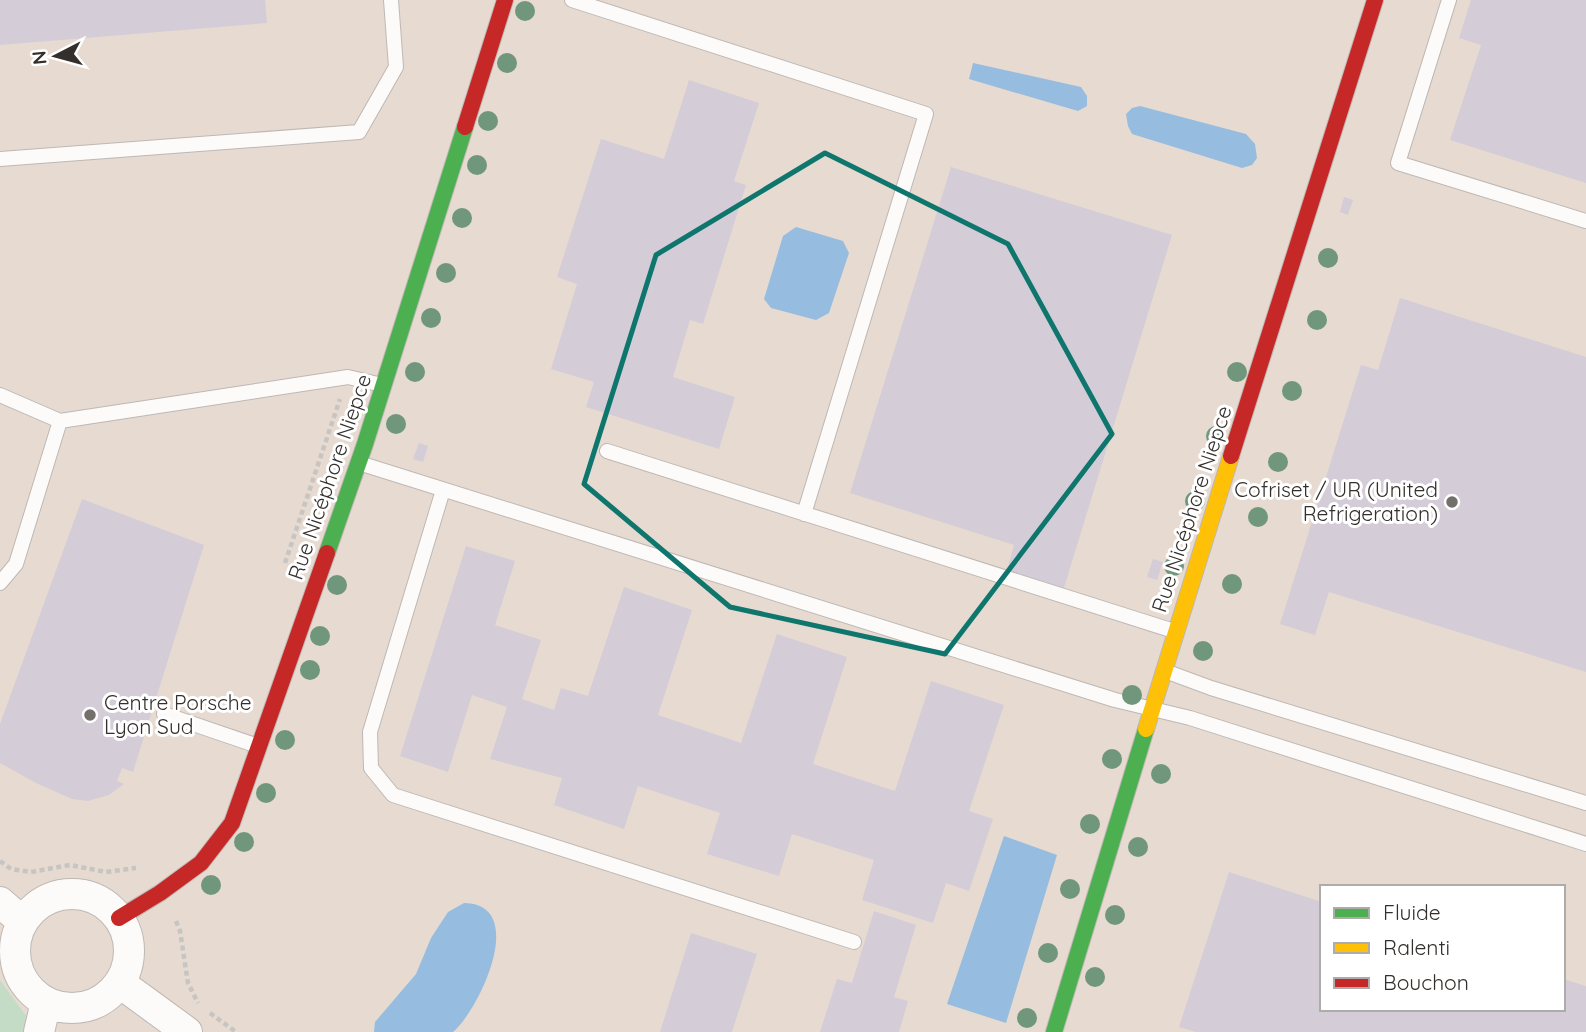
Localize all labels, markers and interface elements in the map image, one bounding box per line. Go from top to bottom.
north arrow [21,21,91,91]
text: N [26,50,52,66]
street label: Rue Nicéphore Niepce [282,371,376,583]
street label: Rue Nicéphore Niepce [1145,402,1237,615]
place label: Cofriset / UR (United Refrigeration) [1234,476,1438,526]
marker: Cofriset / UR (United Refrigeration) [1444,494,1460,510]
place label: Centre Porsche Lyon Sud [104,689,252,739]
marker: Centre Porsche Lyon Sud [82,707,98,723]
legend [1320,885,1565,1011]
text: Fluide [1383,899,1441,925]
text: Ralenti [1383,934,1450,960]
text: Bouchon [1383,969,1469,995]

